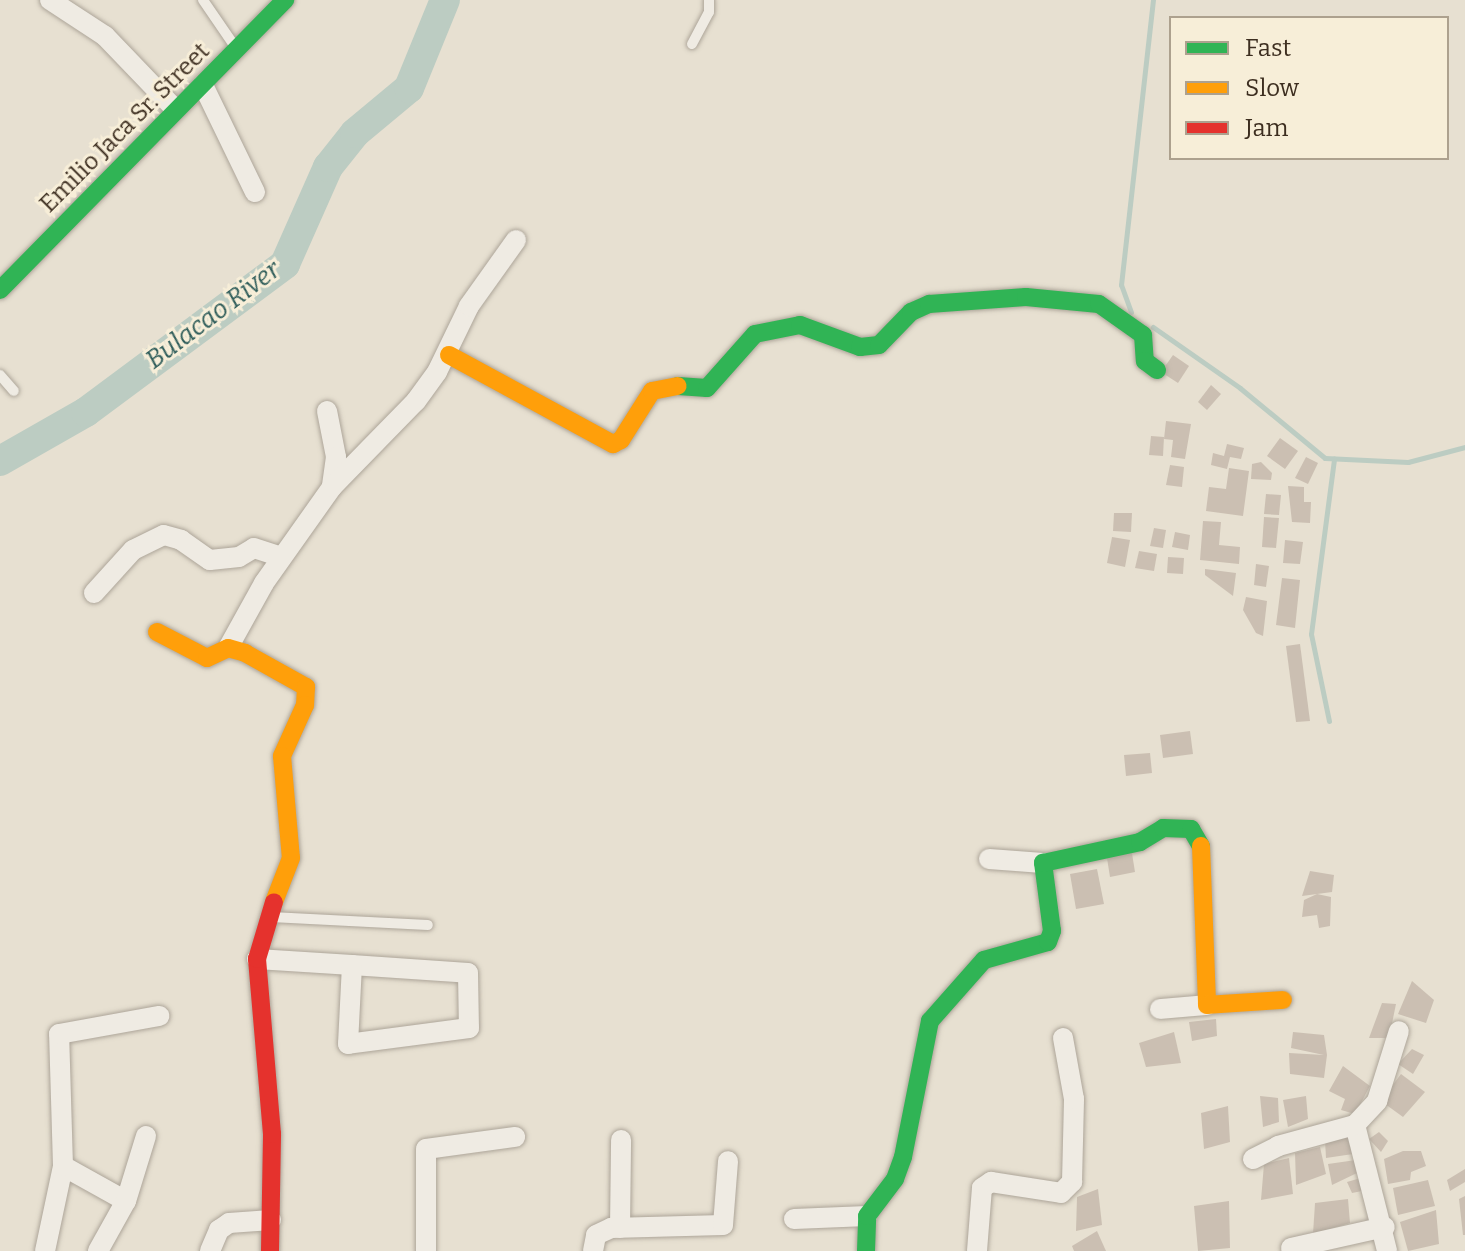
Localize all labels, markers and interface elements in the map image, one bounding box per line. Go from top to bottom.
legend [1169,16,1449,160]
text: Fast [1245,34,1291,62]
street label: Emilio Jaca Sr. Street [34,37,216,219]
text: Slow [1245,74,1299,102]
text: Jam [1245,114,1288,142]
water label: Bulacao River [140,254,286,376]

